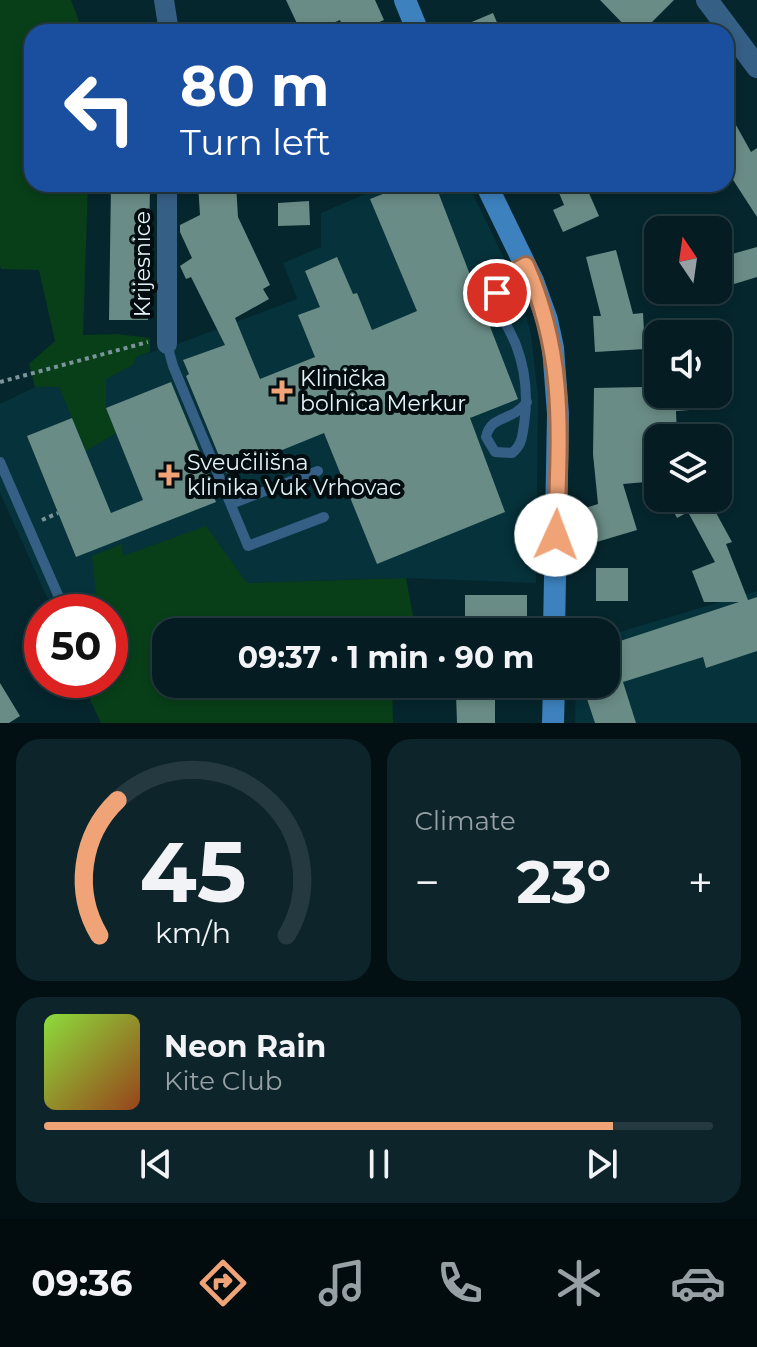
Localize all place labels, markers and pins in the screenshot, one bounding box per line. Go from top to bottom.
pin [463,259,531,327]
place label: Klinička bolnica Merkur [300,365,466,417]
marker: Klinička bolnica Merkur [271,380,293,402]
place label: Sveučilišna klinika Vuk Vrhovac [187,449,401,501]
marker: Sveučilišna klinika Vuk Vrhovac [158,464,180,486]

